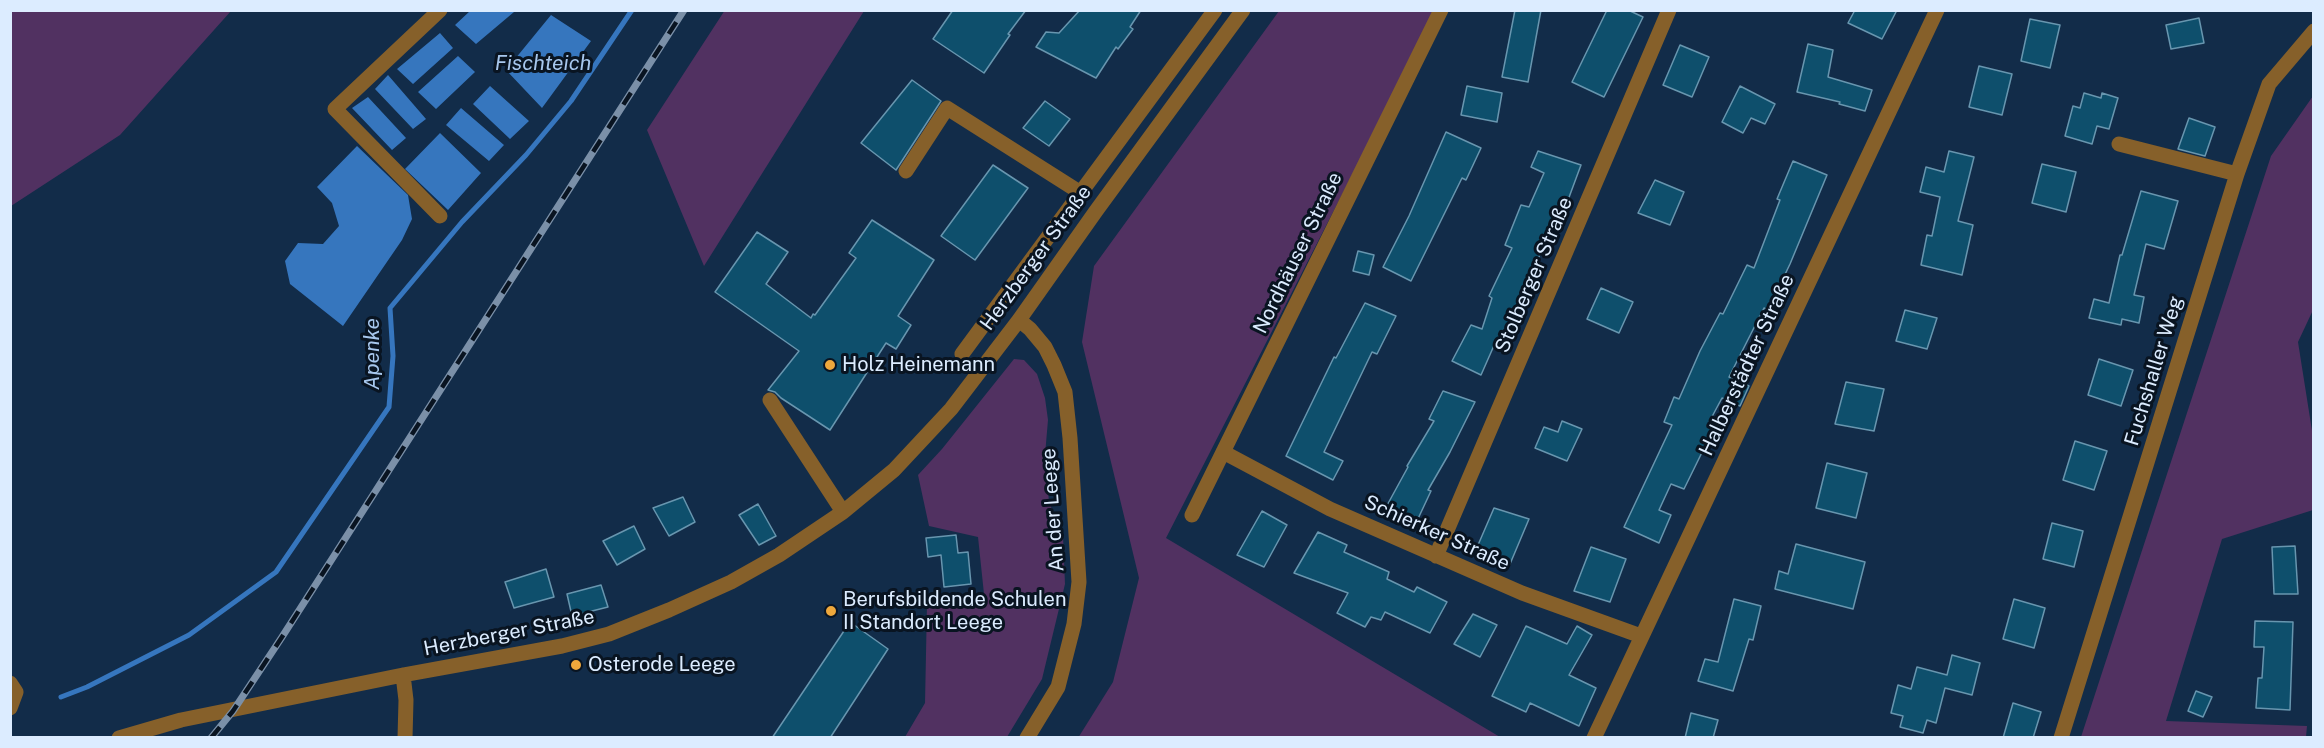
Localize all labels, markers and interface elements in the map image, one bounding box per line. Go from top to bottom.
water label: Fischteich [495,51,591,77]
street label: Nordhäuser Straße [1248,168,1348,338]
street label: Herzberger Straße [975,181,1097,335]
street label: Stolberger Straße [1490,193,1578,357]
street label: Halberstädter Straße [1694,270,1800,460]
street label: Fuchshaller Weg [2120,293,2188,449]
water label: Apenke [360,318,386,390]
place label: Holz Heinemann [842,353,995,377]
marker: Holz Heinemann [823,358,837,372]
street label: An der Leege [1037,447,1069,573]
street label: Schierker Straße [1360,490,1514,576]
place label: Berufsbildende Schulen II Standort Leege [843,588,1066,635]
marker: Berufsbildende Schulen II Standort Leege [824,604,838,618]
street label: Herzberger Straße [422,605,596,661]
place label: Osterode Leege [588,653,736,677]
marker: Osterode Leege [569,658,583,672]

